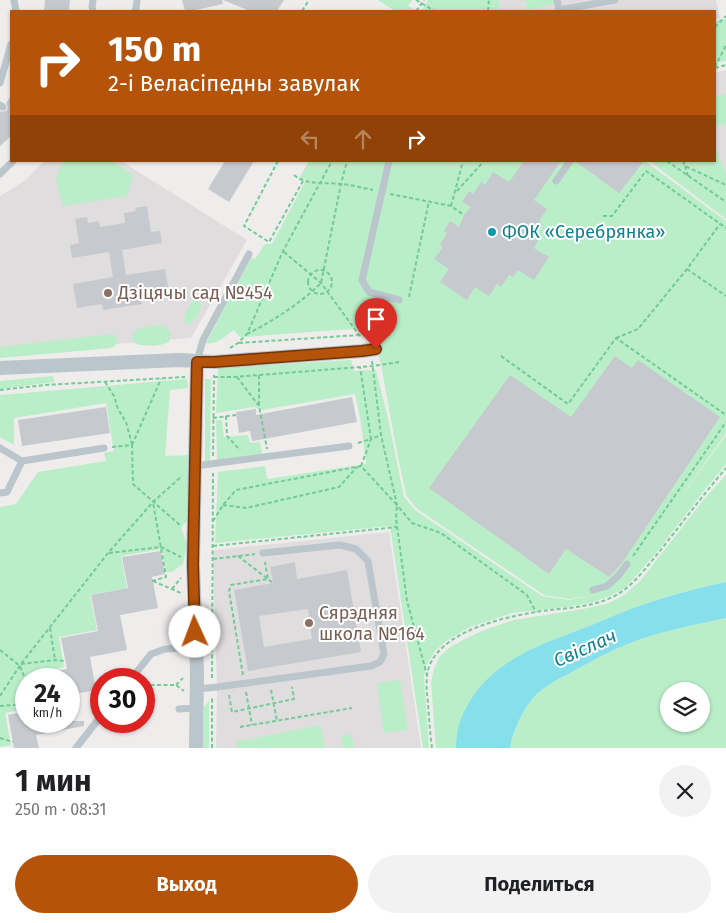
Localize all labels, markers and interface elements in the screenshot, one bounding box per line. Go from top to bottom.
text: 150 m [108,28,201,70]
icon: right [25,30,90,95]
text: 2-і Веласіпедны завулак [108,70,360,97]
icon: left [296,125,324,153]
icon: ahead [349,125,377,153]
icon: right [402,125,430,153]
place label: ФОК «Серебрянка» [502,221,666,243]
marker: ФОК «Серебрянка» [486,226,498,238]
place label: Дзіцячы сад №454 [117,282,273,304]
marker: Дзіцячы сад №454 [102,287,114,299]
pin [355,298,397,349]
icon: arrive [362,305,390,333]
place label: Сярэдняя школа №164 [319,602,425,645]
position arrow [168,605,220,657]
marker: Сярэдняя школа №164 [303,617,315,629]
water label: Свіслач [550,624,620,672]
speed limit sign: 30 [90,668,155,733]
text: 24 [34,679,61,709]
map controls [660,682,710,732]
button: layers [660,682,710,732]
text: km/h [33,706,62,720]
text: 1 мин [15,763,92,799]
button: close [659,765,711,817]
text: 250 m · 08:31 [15,800,106,819]
button: Выход [15,855,358,913]
button: Поделиться [368,855,711,913]

